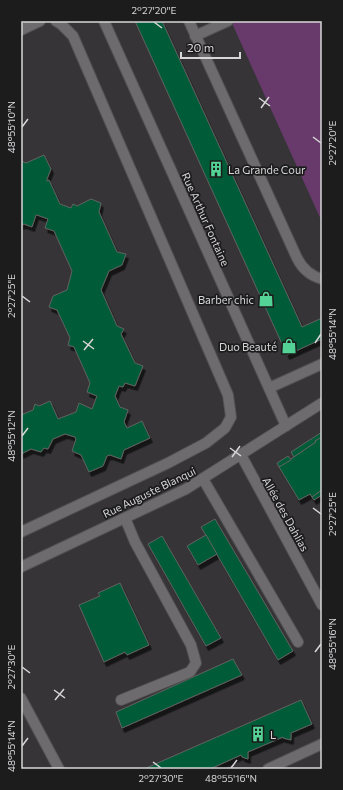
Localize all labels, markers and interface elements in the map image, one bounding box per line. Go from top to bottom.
text: 2°27'20"E [132,4,176,16]
scale bar [181,34,240,60]
text: 20 m [187,40,214,54]
text: 48°55'10"N [5,101,17,153]
text: 2°27'20"E [326,121,338,165]
building icon: La Grande Cour [207,160,225,178]
place label: La Grande Cour [228,163,306,176]
street label: Rue Arthur Fontaine [180,170,233,268]
text: 2°27'25"E [5,274,17,318]
shop icon: Barber chic [257,290,275,308]
place label: Barber chic [198,293,254,306]
text: 48°55'14"N [326,308,338,360]
shop icon: Duo Beauté [280,337,298,355]
place label: Duo Beauté [219,340,277,353]
text: 48°55'12"N [5,410,17,462]
street label: Rue Auguste Blanqui [100,464,198,520]
street label: Allée des Dahlias [260,475,312,553]
text: 2°27'25"E [326,492,338,536]
text: 48°55'16"N [326,618,338,670]
text: 2°27'30"E [5,644,17,690]
text: 48°55'14"N [5,720,17,772]
building icon: L [249,725,267,743]
place label: L [270,728,276,741]
text: 2°27'30"E [138,772,184,784]
text: 48°55'16"N [205,772,257,784]

